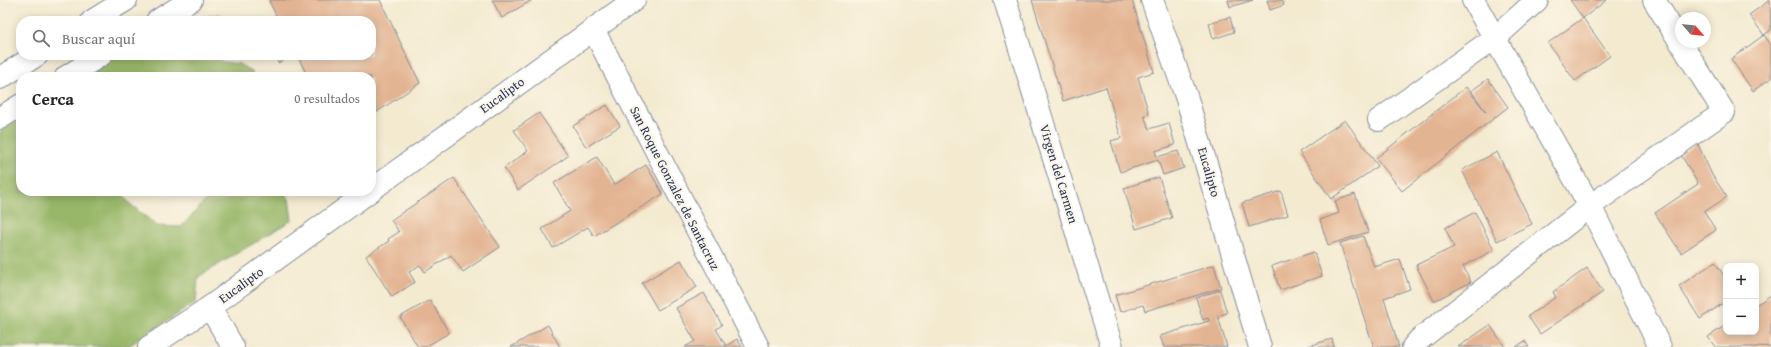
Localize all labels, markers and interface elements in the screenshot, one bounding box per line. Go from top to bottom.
north arrow [1675,12,1711,48]
search box [16,16,376,60]
icon: search [30,27,52,49]
text: Buscar aquí [62,28,135,49]
street label: Eucalipto [476,72,529,118]
text: Cerca [32,86,74,111]
text: 0 resultados [294,89,360,108]
street label: San Roque Gonzalez de Santacruz [625,103,725,273]
street label: Virgen del Carmen [1035,122,1083,226]
street label: Eucalipto [1193,145,1225,200]
street label: Eucalipto [215,262,268,308]
map controls [1723,263,1759,335]
button: + [1723,263,1759,299]
button: − [1723,299,1759,335]

